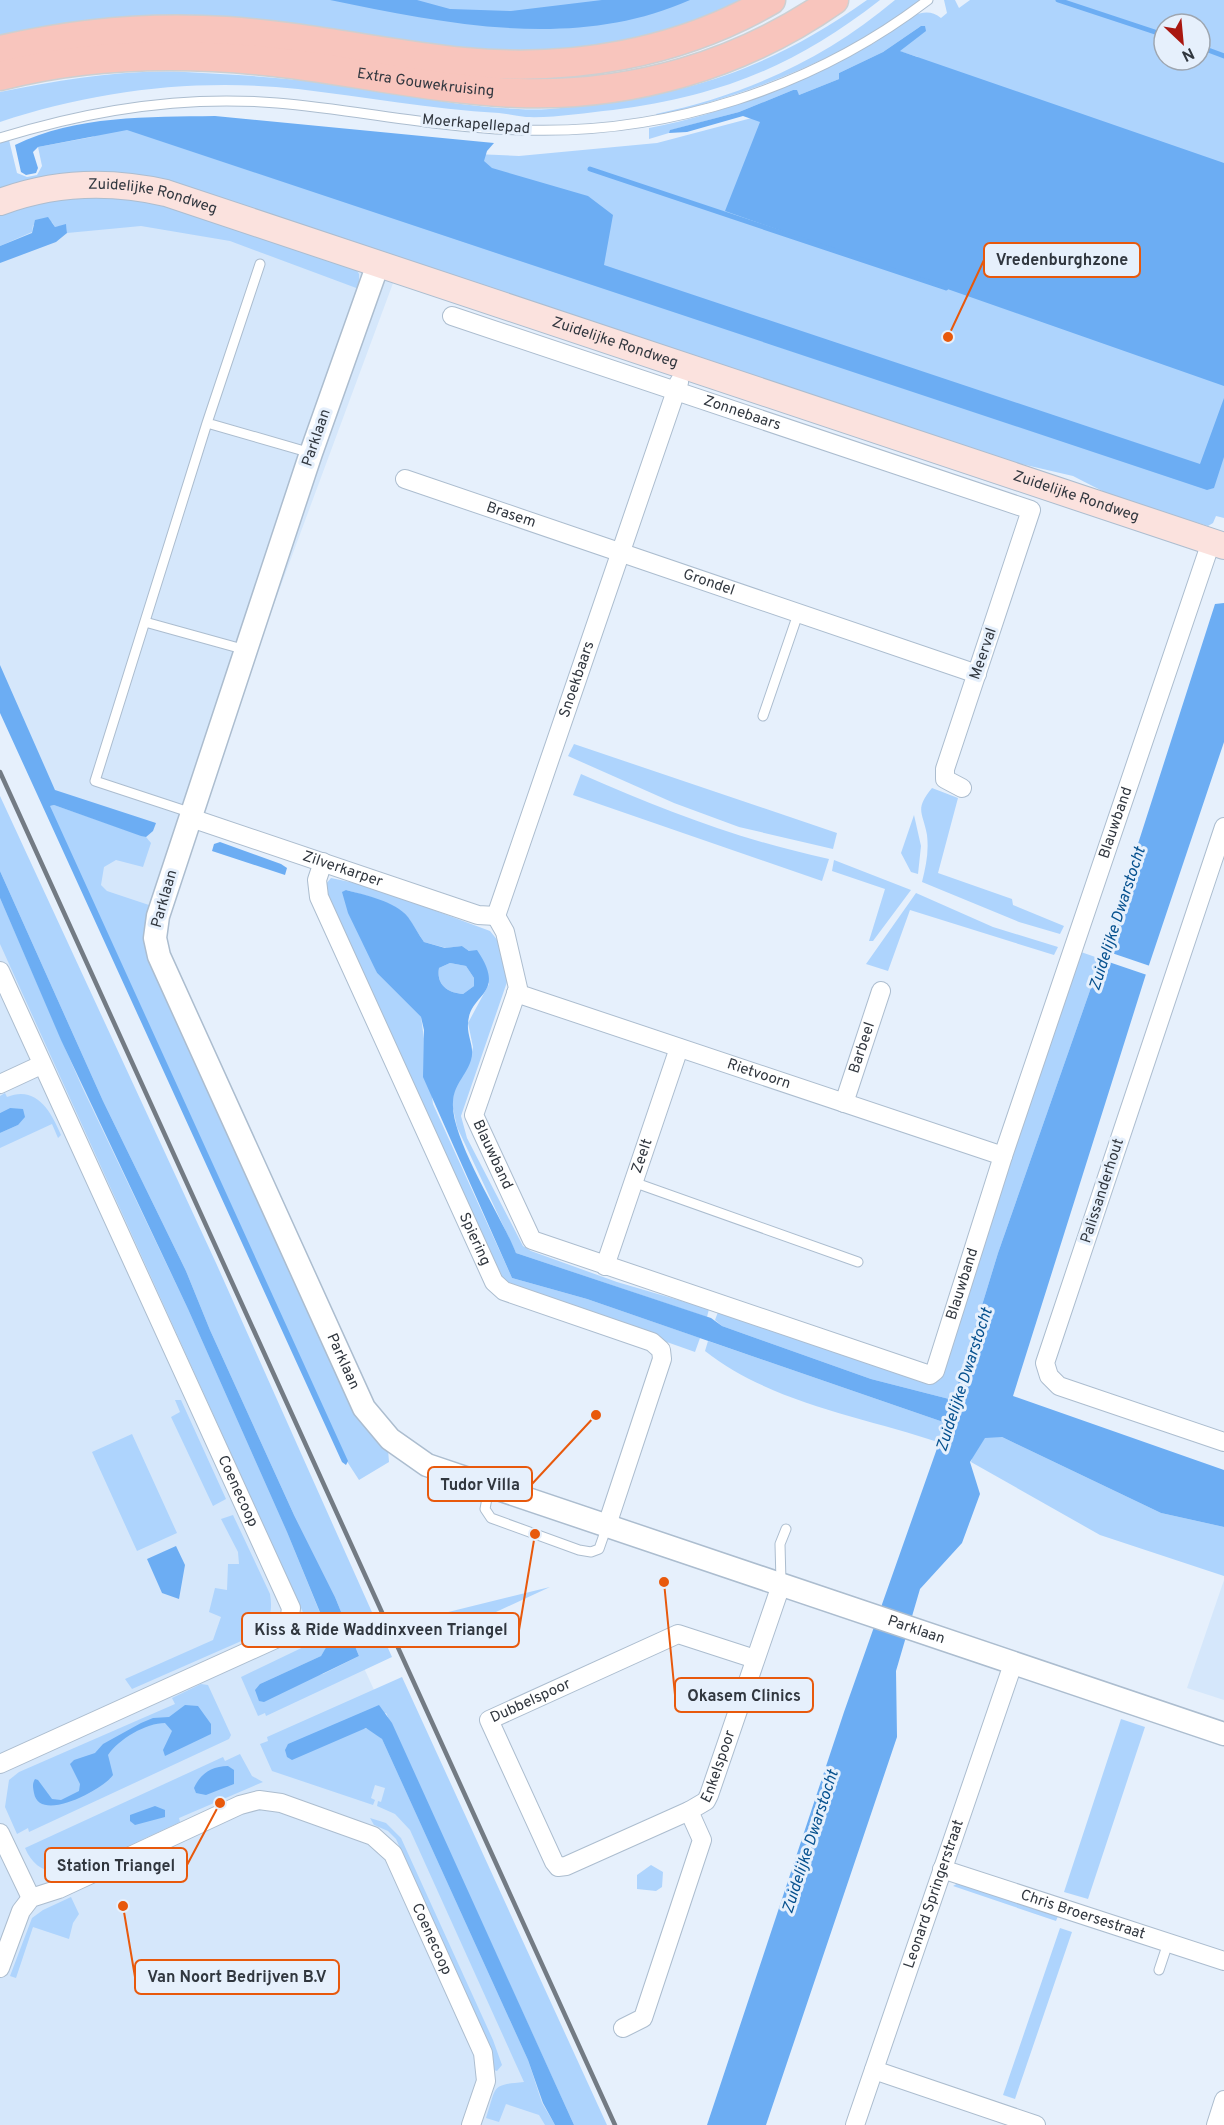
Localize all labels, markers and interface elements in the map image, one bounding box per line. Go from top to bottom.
north arrow [1152,12,1212,72]
text: N [1178,42,1197,65]
street label: Extra Gouwekruising [356,64,495,101]
street label: Moerkapellepad [421,111,531,139]
street label: Zuidelijke Rondweg [88,175,220,219]
callout: Vredenburghzone [984,243,1140,277]
text: Vredenburghzone [996,251,1128,271]
street label: Zuidelijke Rondweg [549,313,681,373]
street label: Zonnebaars [701,391,783,435]
street label: Parklaan [298,407,336,469]
street label: Zuidelijke Rondweg [1010,467,1142,527]
street label: Brasem [484,498,538,532]
street label: Grondel [681,565,737,600]
street label: Meerval [966,625,1002,683]
street label: Snoekbaars [555,639,599,720]
street label: Blauwband [1095,784,1137,861]
water label: Zuidelijke Dwarstocht [1085,843,1151,993]
street label: Zilverkarper [300,847,385,892]
street label: Parklaan [148,868,182,930]
street label: Barbeel [845,1020,880,1076]
street label: Rietvoorn [725,1055,793,1094]
street label: Blauwband [468,1117,517,1193]
street label: Zeelt [628,1136,657,1176]
street label: Palissanderhout [1077,1136,1129,1246]
street label: Spiering [454,1210,495,1269]
street label: Blauwband [942,1246,983,1322]
water label: Zuidelijke Dwarstocht [932,1304,998,1454]
street label: Parklaan [322,1330,364,1392]
street label: Coenecoop [213,1452,262,1530]
callout: Tudor Villa [428,1467,532,1501]
text: Tudor Villa [440,1476,520,1496]
street label: Parklaan [885,1612,947,1649]
callout: Kiss & Ride Waddinxveen Triangel [242,1613,519,1647]
text: Kiss & Ride Waddinxveen Triangel [254,1621,508,1641]
street label: Dubbelspoor [487,1675,574,1728]
callout: Okasem Clinics [675,1678,813,1712]
text: Okasem Clinics [687,1687,801,1707]
street label: Enkelspoor [697,1728,740,1806]
water label: Zuidelijke Dwarstocht [778,1766,844,1916]
street label: Leonard Springerstraat [900,1817,968,1971]
callout: Station Triangel [45,1848,187,1882]
text: Station Triangel [57,1857,175,1877]
street label: Chris Broersestraat [1018,1886,1147,1944]
street label: Coenecoop [407,1900,456,1978]
callout: Van Noort Bedrijven B.V [135,1960,339,1994]
text: Van Noort Bedrijven B.V [147,1968,327,1988]

